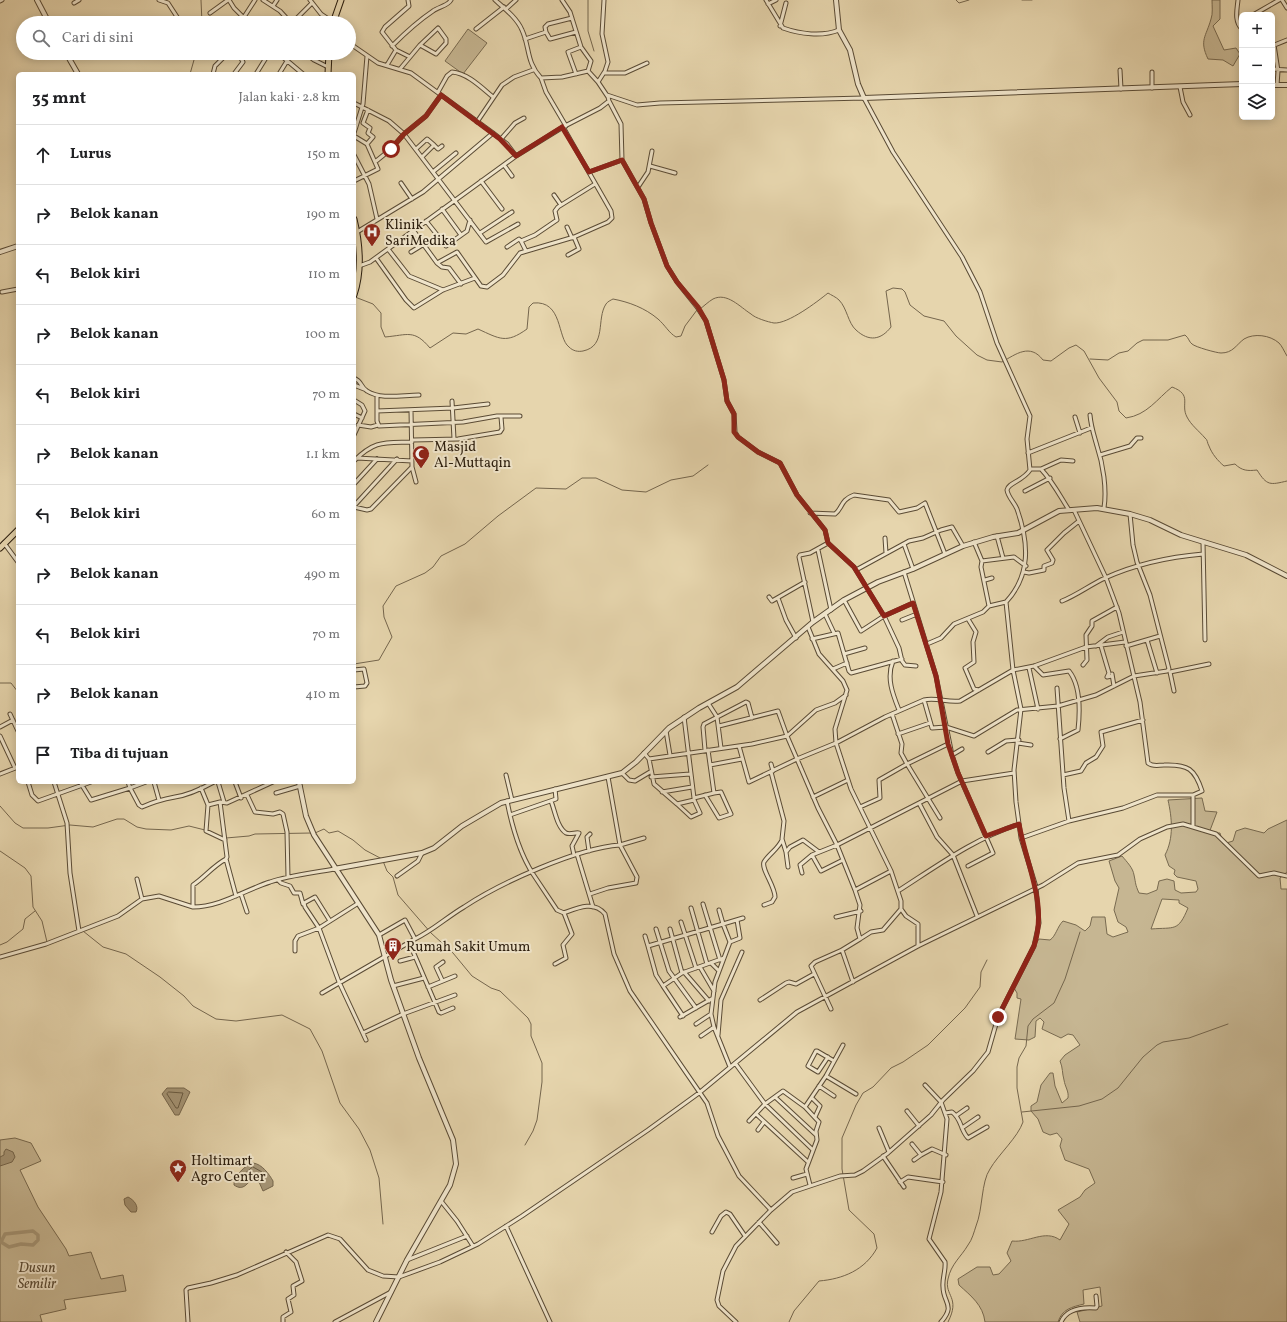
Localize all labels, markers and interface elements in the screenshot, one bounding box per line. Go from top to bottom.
map controls [1239,12,1275,120]
button: + [1239,12,1275,48]
search box [16,16,356,60]
icon: search [30,27,52,49]
text: Cari di sini [62,28,133,49]
button: − [1239,48,1275,84]
button: layers [1239,84,1275,120]
text: 35 mnt [32,87,86,110]
text: Jalan kaki · 2.8 km [238,89,340,107]
route start [382,140,400,158]
icon: ahead [32,144,54,166]
text: Lurus [70,144,111,165]
text: 150 m [307,146,340,164]
icon: right [32,204,54,226]
text: Belok kanan [70,204,159,225]
text: 190 m [306,206,340,224]
place label: Klinik SariMedika [385,216,456,251]
hospital icon: Klinik SariMedika [362,222,382,247]
icon: left [32,264,54,286]
text: Belok kiri [70,264,140,285]
text: 110 m [308,266,340,284]
icon: right [32,324,54,346]
text: Belok kanan [70,324,159,345]
text: 100 m [305,326,340,344]
icon: left [32,384,54,406]
text: Belok kiri [70,384,140,405]
text: 70 m [312,386,340,404]
place label: Masjid Al-Muttaqin [434,438,511,473]
icon: right [32,444,54,466]
text: Belok kanan [70,444,159,465]
mosque icon: Masjid Al-Muttaqin [411,444,431,469]
text: 1.1 km [306,446,340,464]
icon: left [32,504,54,526]
text: Belok kiri [70,504,140,525]
text: 60 m [312,506,340,524]
icon: right [32,564,54,586]
text: Belok kanan [70,564,159,585]
text: 490 m [304,566,340,584]
icon: left [32,624,54,646]
text: Belok kiri [70,624,140,645]
text: 70 m [312,626,340,644]
icon: right [32,684,54,706]
text: Belok kanan [70,684,159,705]
text: 410 m [305,686,340,704]
icon: arrive [32,744,54,766]
text: Tiba di tujuan [70,744,169,765]
building icon: Rumah Sakit Umum [383,936,403,961]
place label: Rumah Sakit Umum [406,938,530,957]
route end [989,1008,1007,1026]
place label: Holtimart Agro Center [191,1152,266,1187]
place icon: Holtimart Agro Center [168,1158,188,1183]
park label: Dusun Semilir [18,1259,57,1294]

